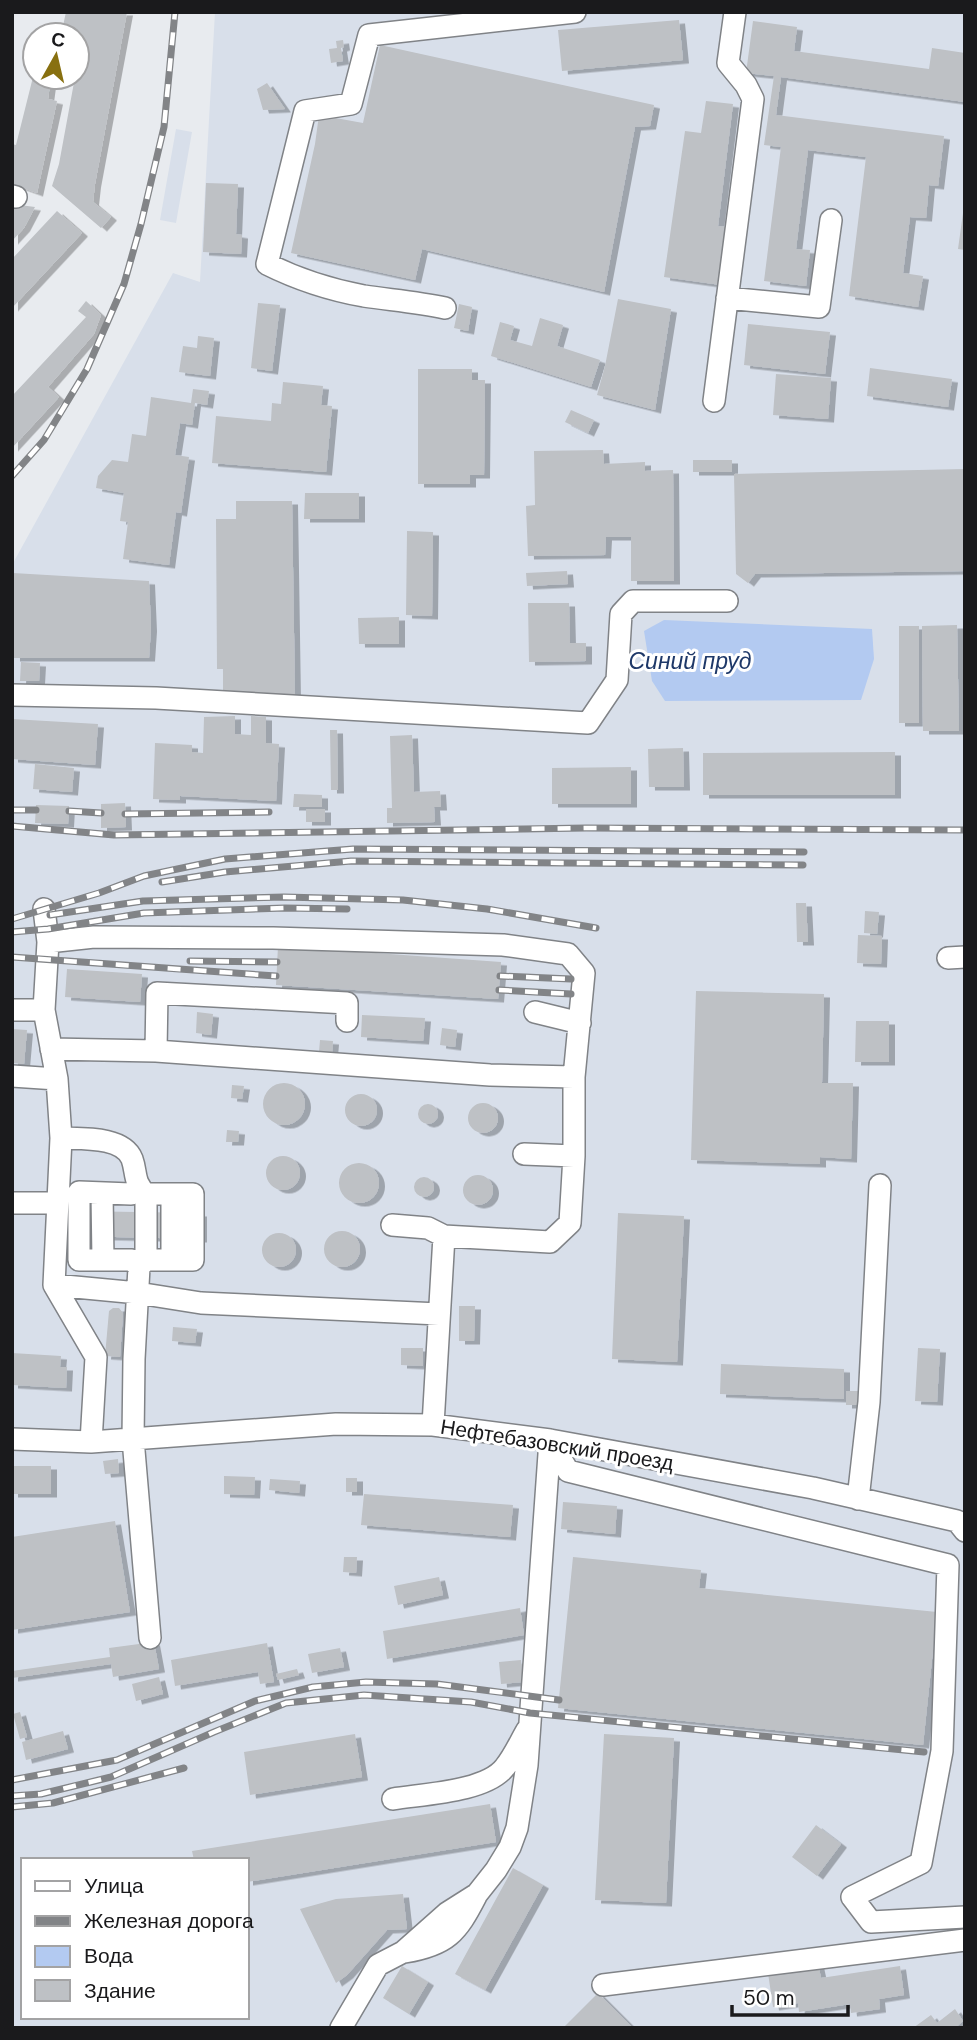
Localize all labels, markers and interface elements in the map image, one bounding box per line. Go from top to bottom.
north arrow [21,21,91,91]
text: С [50,26,67,53]
water label: Синий пруд [628,646,752,676]
street label: Нефтебазовский проезд [438,1413,676,1477]
legend [21,1858,248,2019]
text: Улица [84,1872,144,1900]
text: Железная дорога [84,1907,254,1935]
text: Вода [84,1942,133,1970]
scale bar [732,1974,848,2018]
text: Здание [84,1977,156,2005]
text: 50 m [743,1984,794,2012]

